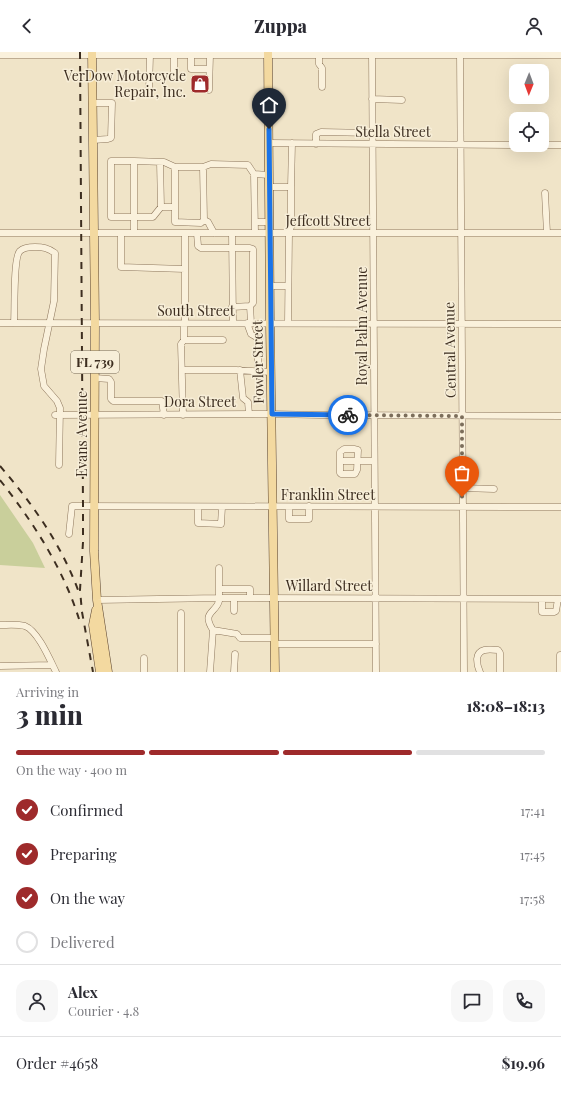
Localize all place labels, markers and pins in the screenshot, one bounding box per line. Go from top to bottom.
place label: VerDow Motorcycle Repair, Inc. [63,66,186,101]
shop icon: VerDow Motorcycle Repair, Inc. [189,73,211,95]
pin [252,88,286,129]
pin [445,456,479,497]

